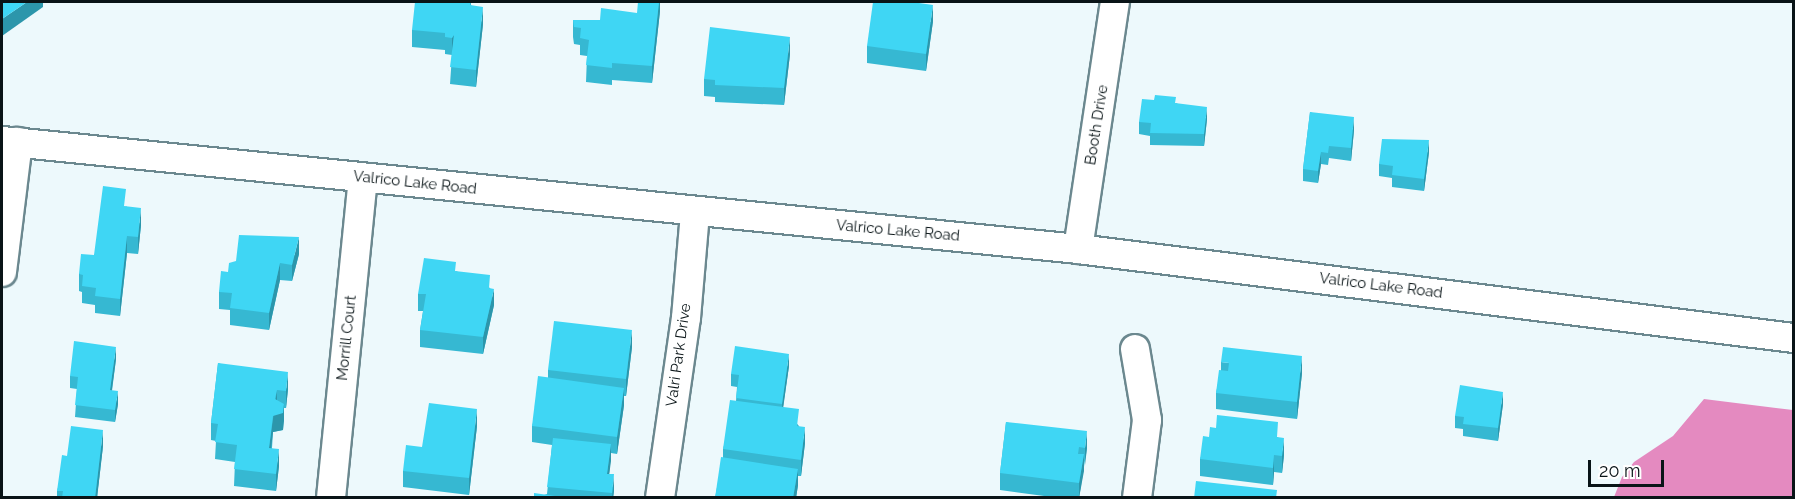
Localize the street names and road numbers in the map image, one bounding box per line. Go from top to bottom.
street label: Booth Drive [1082,84,1112,166]
street label: Valrico Lake Road [352,168,478,198]
street label: Valrico Lake Road [835,217,961,245]
street label: Valrico Lake Road [1318,270,1444,302]
street label: Morrill Court [334,294,360,382]
street label: Valri Park Drive [663,302,695,408]

